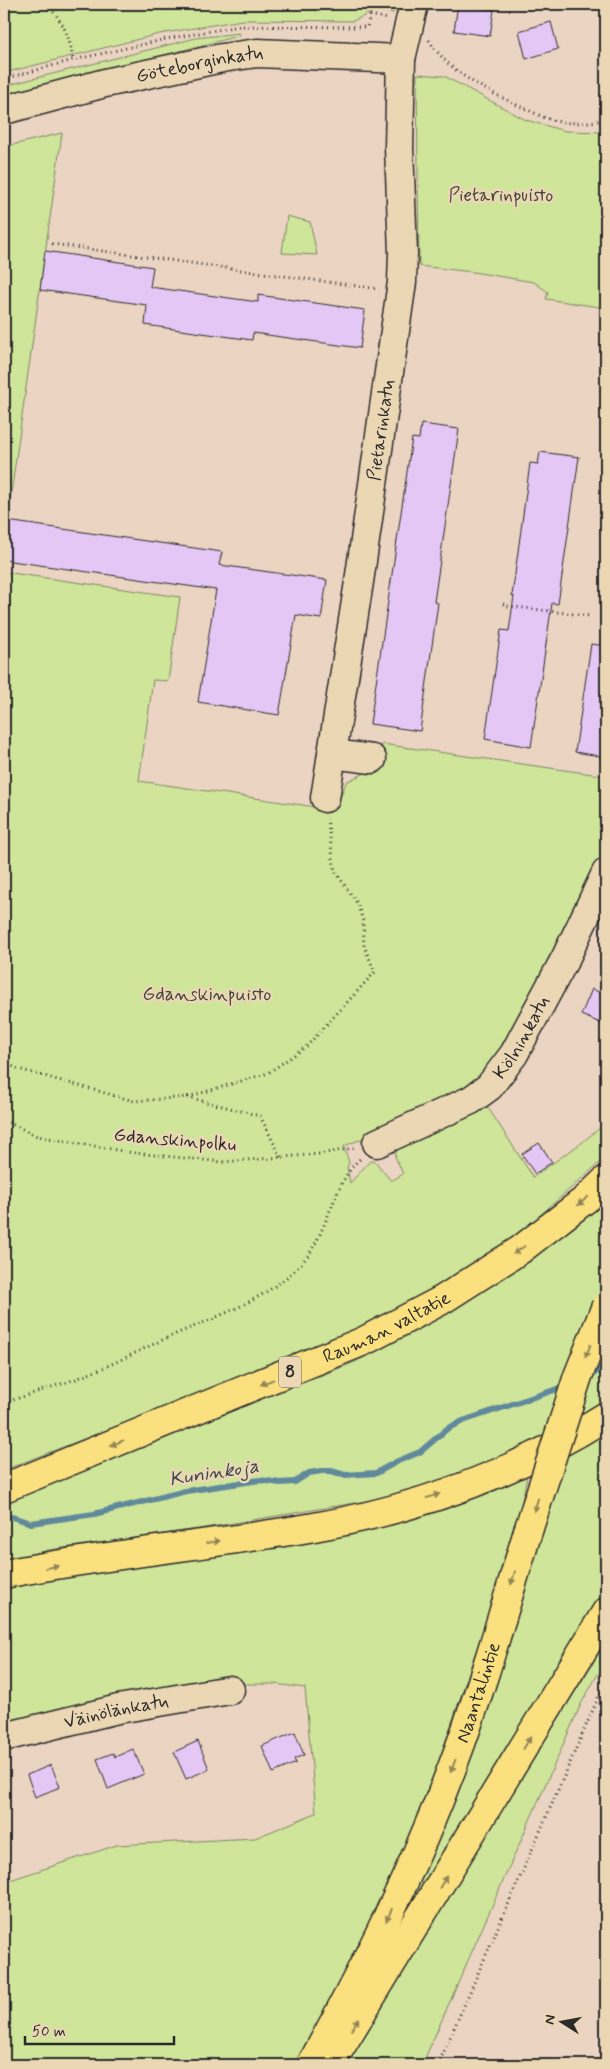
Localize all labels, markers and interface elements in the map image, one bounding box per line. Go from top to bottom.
street label: Göteborginkatu [134,40,265,89]
park label: Pietarinpuisto [449,183,553,208]
street label: Pietarinkatu [361,378,400,482]
park label: Gdanskinpuisto [143,982,271,1007]
street label: Kölninkatu [487,991,555,1084]
street label: Gdanskinpolku [113,1122,237,1158]
one-way arrow [577,1195,589,1206]
one-way arrow [512,1245,526,1255]
street label: Rauman valtatie [319,1285,455,1369]
one-way arrow [584,1344,592,1359]
road number: 8 [279,1356,301,1388]
one-way arrow [259,1378,274,1386]
one-way arrow [109,1439,124,1447]
water label: Kuninkoja [167,1453,261,1493]
one-way arrow [426,1491,441,1499]
one-way arrow [532,1497,539,1512]
one-way arrow [205,1538,221,1546]
one-way arrow [44,1562,60,1570]
one-way arrow [509,1571,517,1586]
street label: Naantalintie [450,1639,506,1746]
street label: Väinölänkatu [61,1688,170,1734]
one-way arrow [523,1737,532,1750]
one-way arrow [449,1759,457,1774]
one-way arrow [438,1875,447,1888]
one-way arrow [385,1908,393,1923]
north arrow [538,1996,588,2046]
text: N [540,2013,560,2026]
scale bar [25,2014,174,2046]
one-way arrow [350,2017,360,2031]
text: 50 m [32,2022,66,2042]

